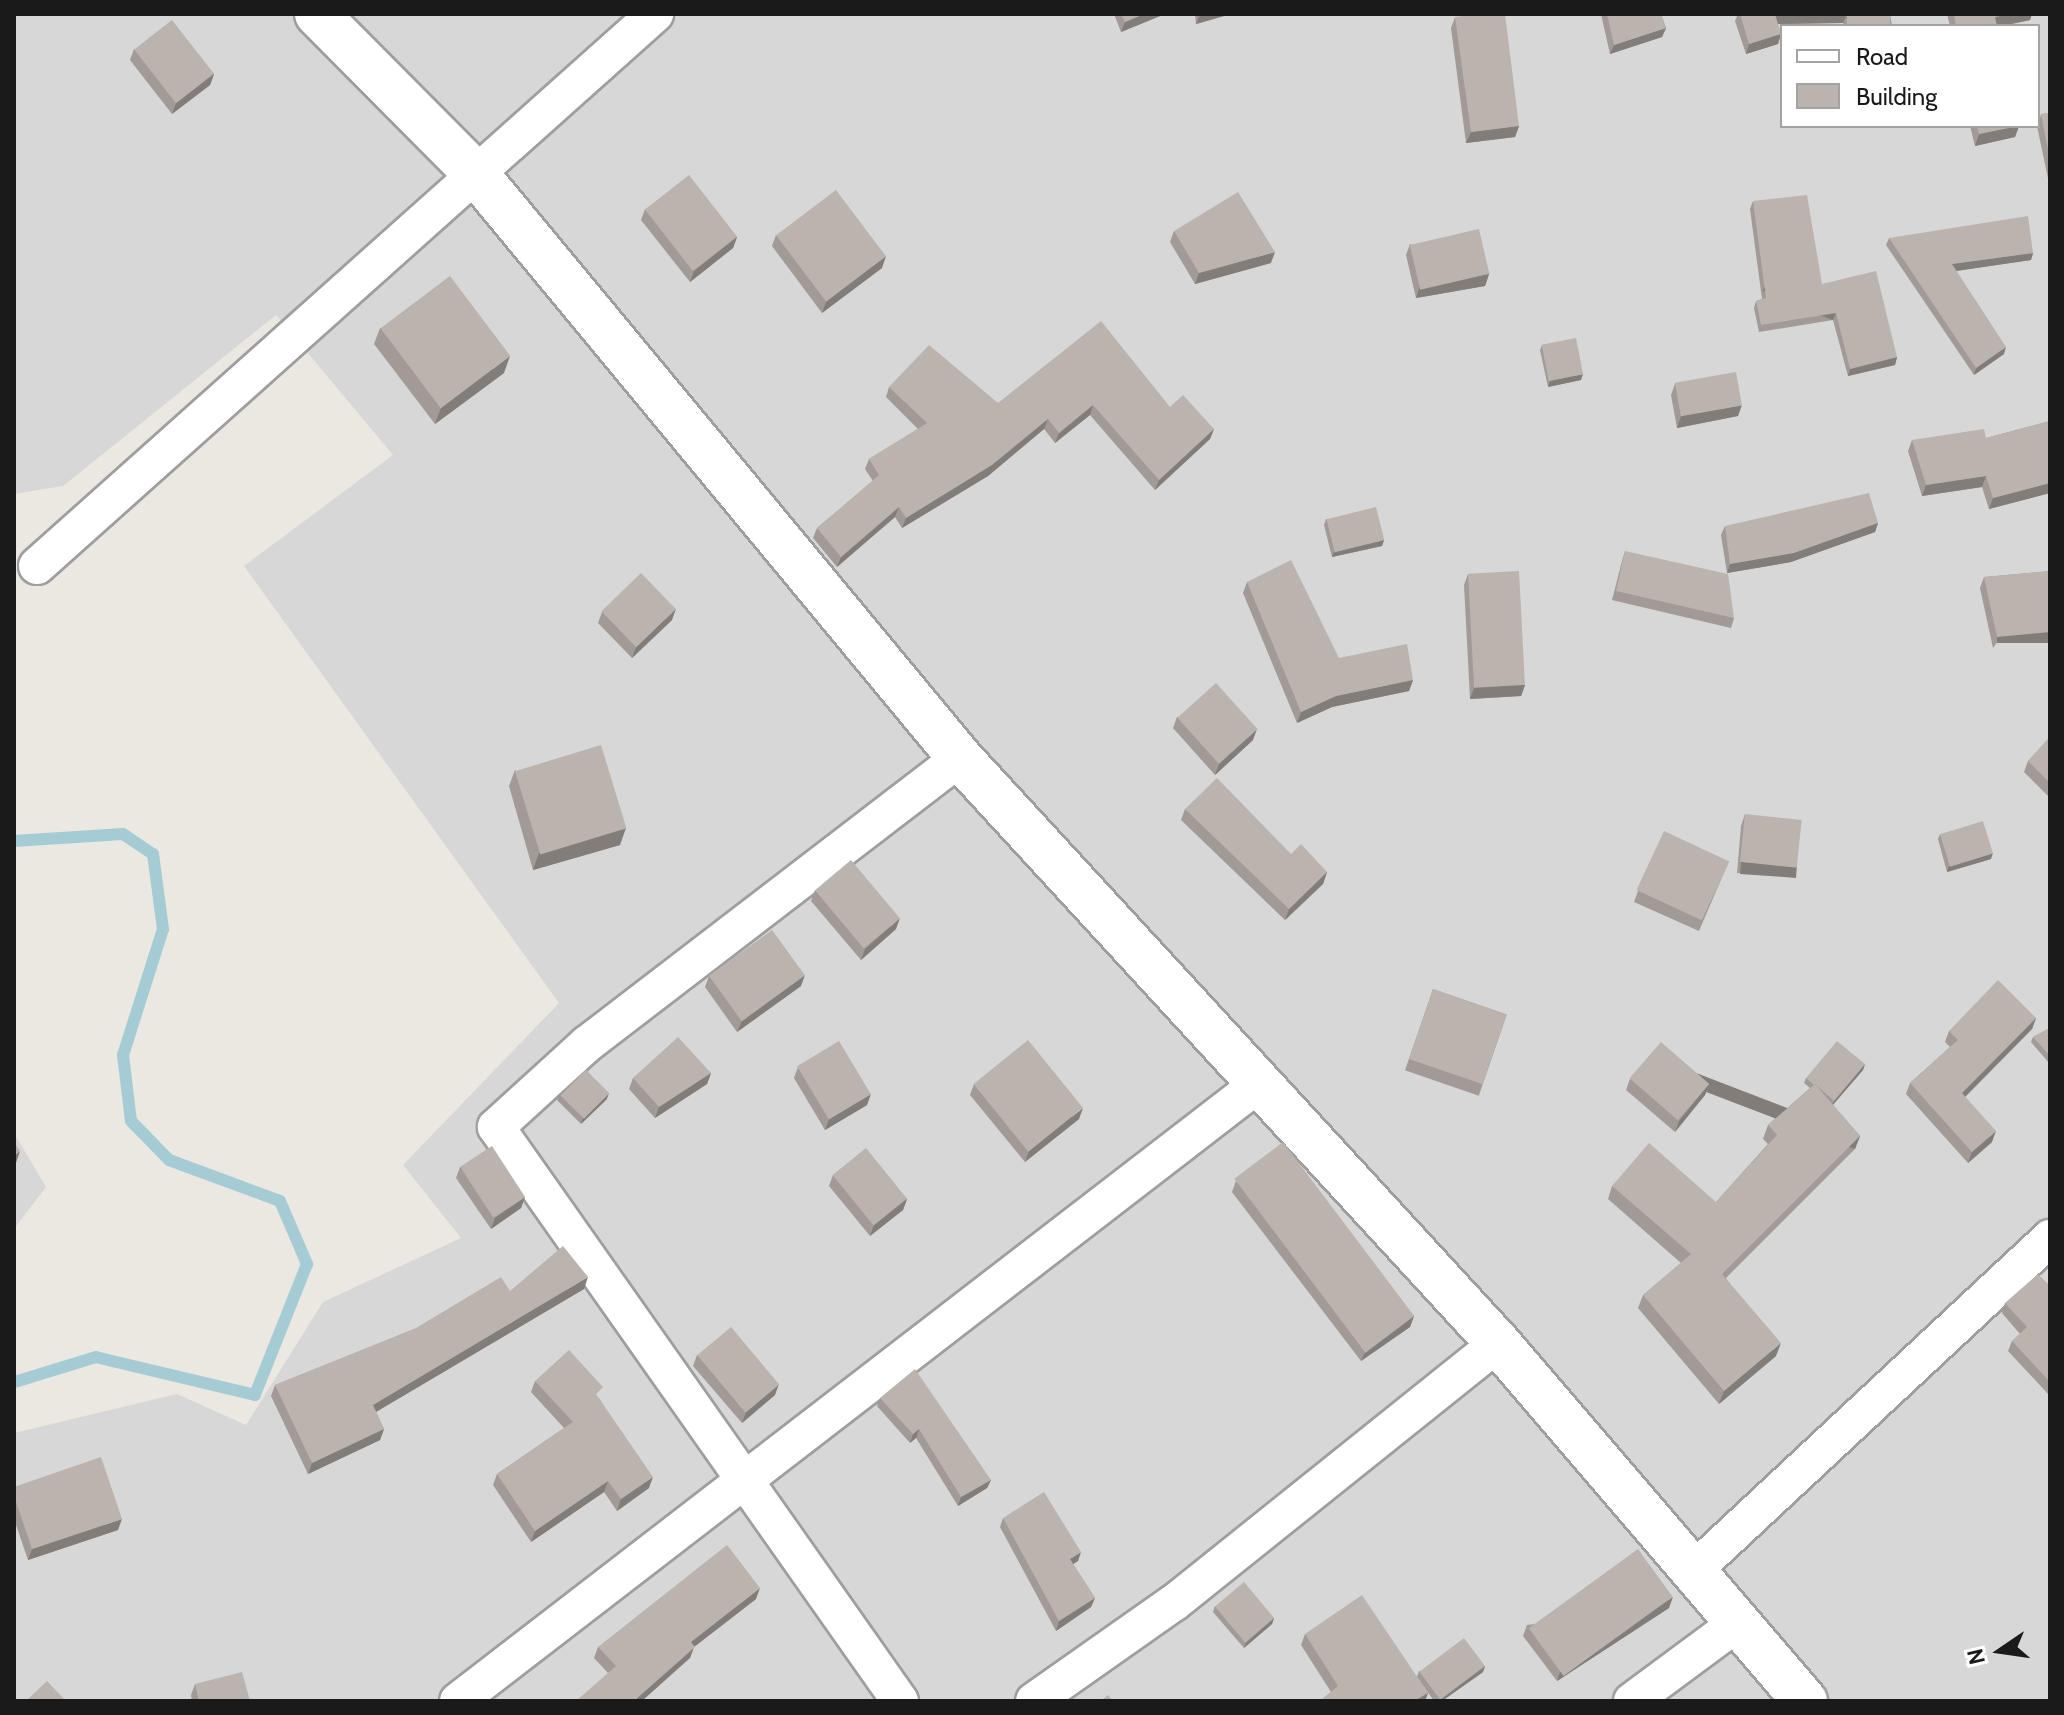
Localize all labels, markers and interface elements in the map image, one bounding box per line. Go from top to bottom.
legend [1780,24,2040,128]
text: Road [1856,42,1908,71]
text: Building [1856,82,1937,111]
north arrow [1960,1611,2040,1691]
text: N [1961,1646,1991,1667]

